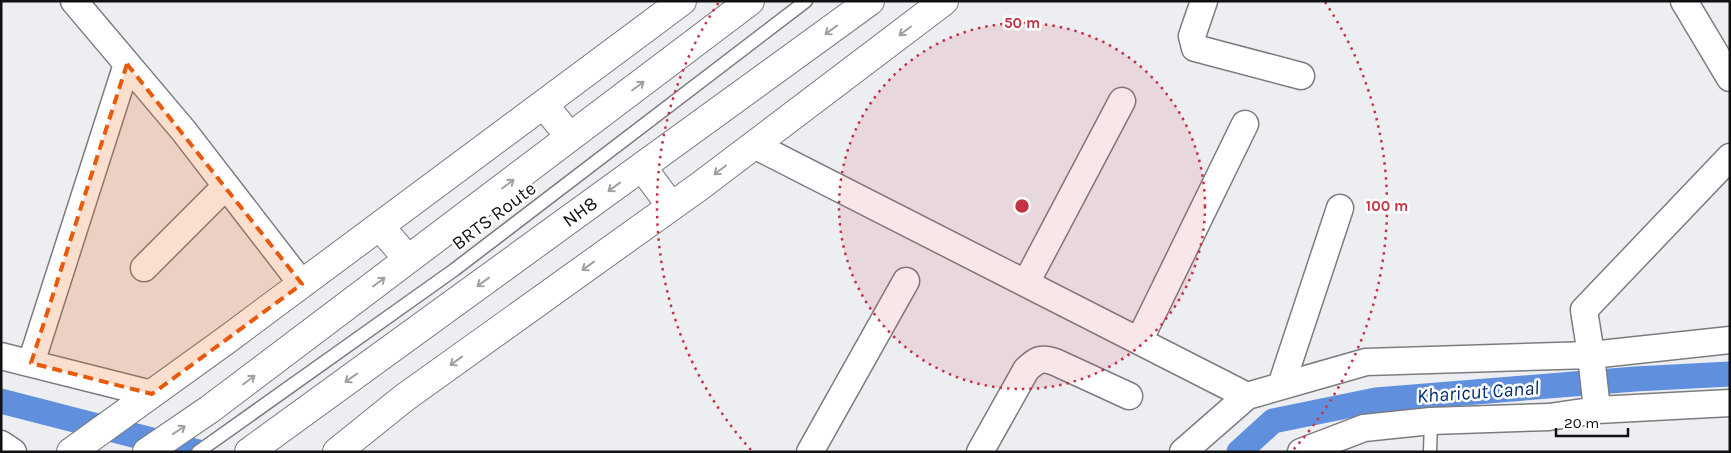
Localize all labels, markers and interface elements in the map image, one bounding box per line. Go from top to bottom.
text: 50 m [1004,14,1040,32]
one-way arrow [824,25,838,35]
one-way arrow [899,25,912,36]
one-way arrow [631,81,645,91]
one-way arrow [714,165,727,176]
street label: BRTS Route [448,177,540,255]
one-way arrow [501,178,514,189]
one-way arrow [607,182,621,192]
street label: NH8 [558,192,602,232]
centre of rings [1013,197,1031,215]
text: 100 m [1366,197,1408,215]
one-way arrow [581,261,595,271]
one-way arrow [372,276,385,287]
one-way arrow [476,277,490,287]
one-way arrow [449,356,463,366]
one-way arrow [345,372,358,383]
one-way arrow [242,374,255,385]
water label: Kharicut Canal [1416,376,1540,408]
scale bar [1556,406,1628,438]
text: 20 m [1564,414,1599,432]
one-way arrow [171,425,185,435]

